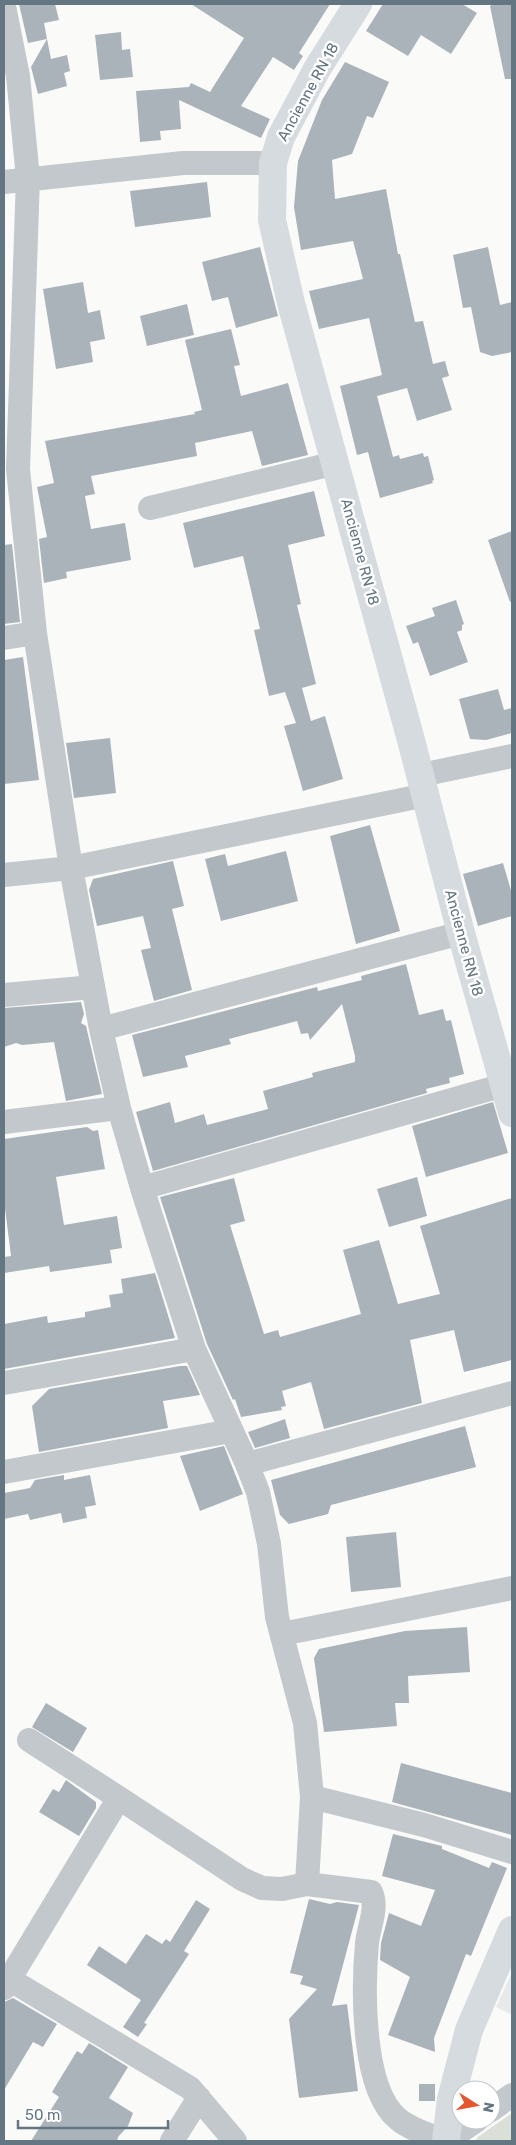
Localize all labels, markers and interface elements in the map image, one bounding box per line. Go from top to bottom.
street label: Ancienne RN 18 [274,40,342,144]
street label: Ancienne RN 18 [337,497,383,607]
street label: Ancienne RN 18 [441,888,487,998]
north arrow [451,2080,501,2130]
scale bar [18,2098,168,2130]
text: N [479,2101,498,2114]
text: 50 m [25,2106,60,2124]

